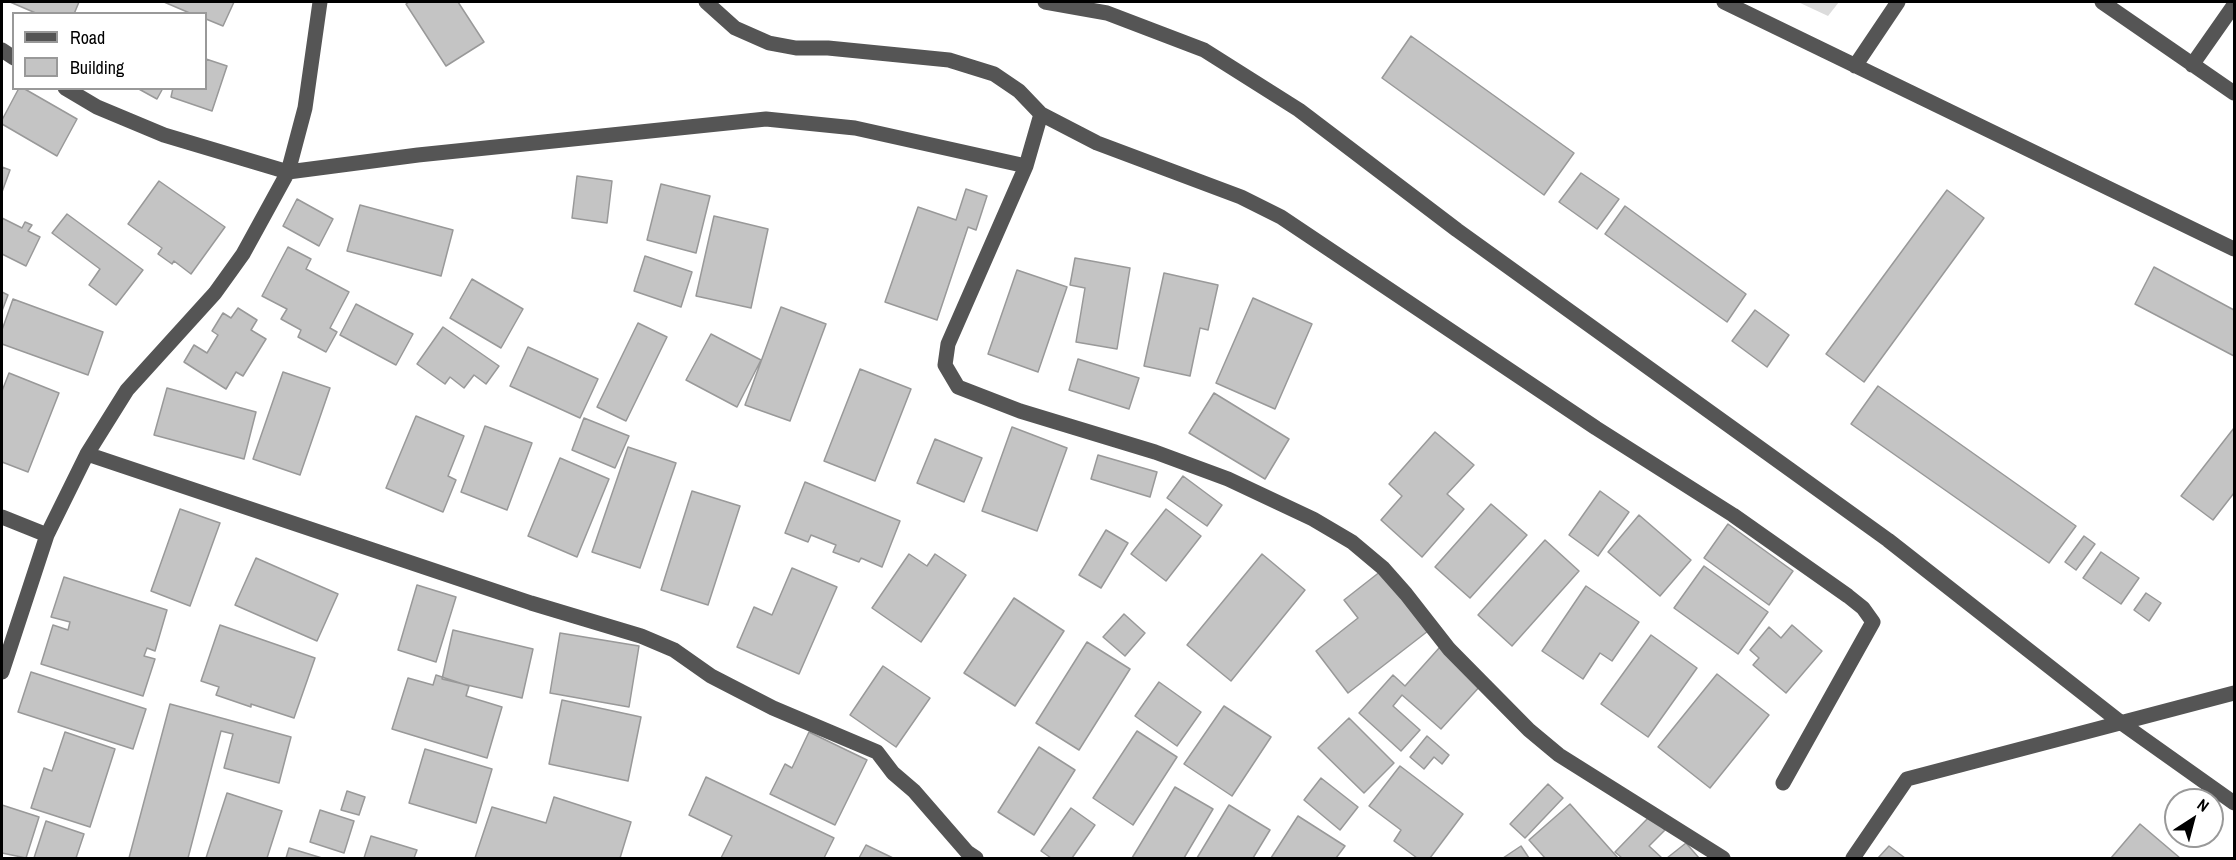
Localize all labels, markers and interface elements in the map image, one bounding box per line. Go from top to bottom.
legend [12,12,207,90]
text: Road [70,25,105,50]
text: Building [70,55,124,80]
north arrow [2164,788,2224,848]
text: N [2193,793,2214,817]

